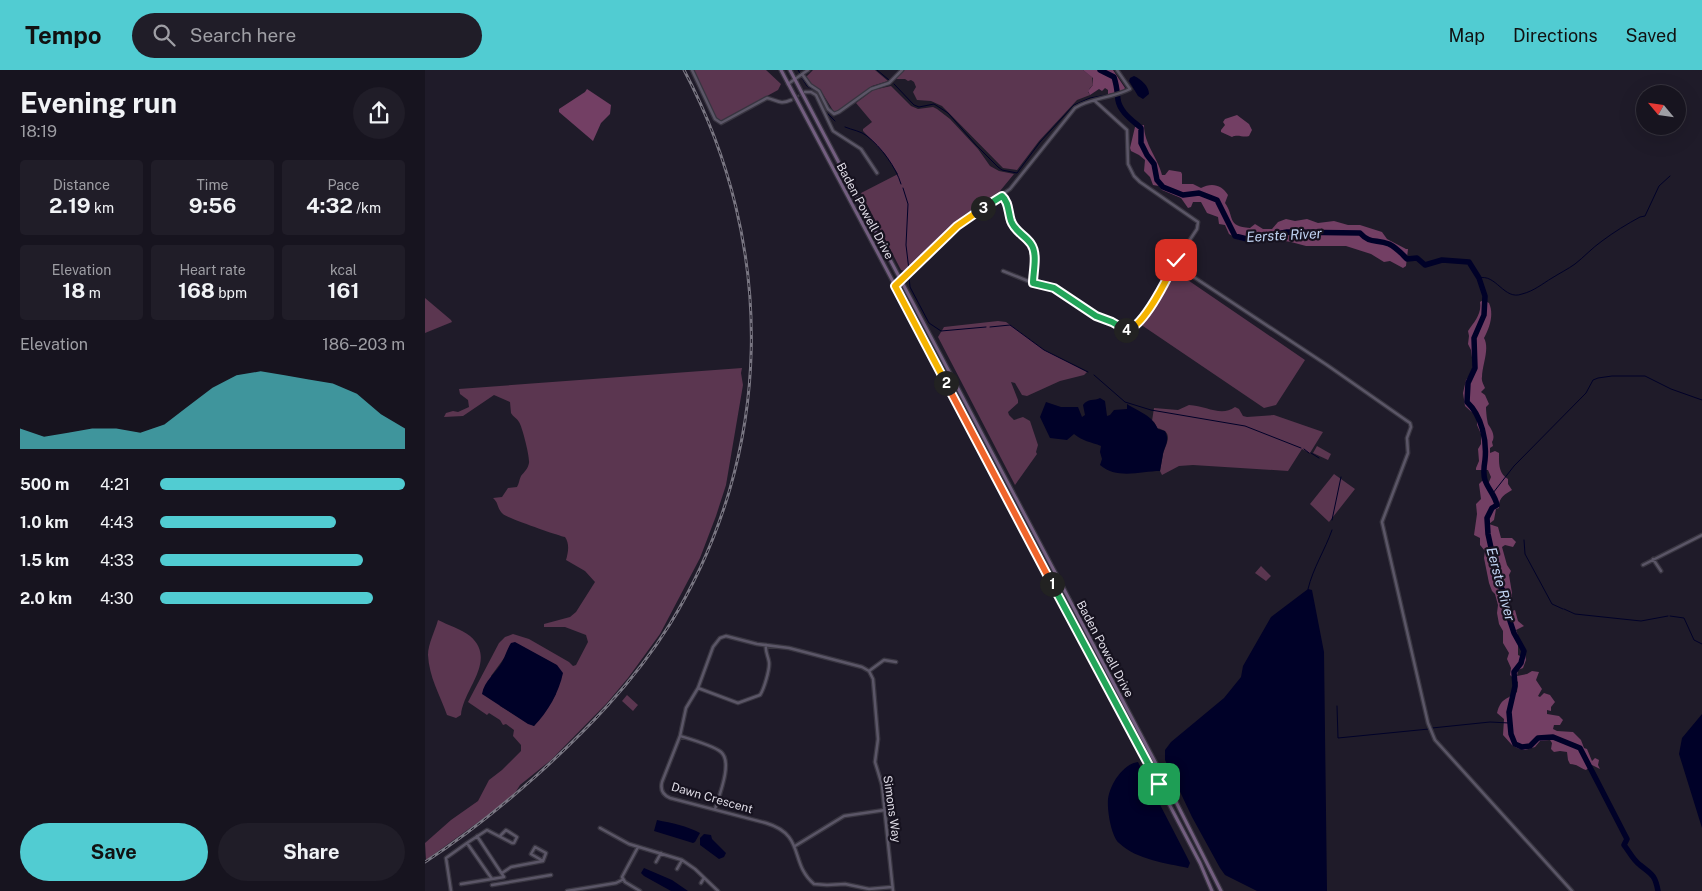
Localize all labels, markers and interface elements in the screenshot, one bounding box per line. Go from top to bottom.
search box [132,13,482,58]
text: Tempo [25,21,102,49]
icon: search [150,21,178,49]
text: Search here [190,24,296,46]
text: Map [1448,25,1485,46]
text: Directions [1513,25,1598,46]
text: Saved [1626,25,1677,46]
north arrow [1636,85,1686,135]
map controls [1636,85,1686,135]
text: Evening run [20,86,177,119]
button: share [353,87,405,139]
text: 18:19 [20,122,57,141]
street label: Baden Powell Drive [834,160,897,262]
text: Distance [53,177,110,193]
text: Time [197,177,228,193]
text: Pace [327,177,360,193]
text: 2.19 [49,193,91,218]
text: 9:56 [189,193,236,218]
text: 4:32 [306,193,353,218]
pin: 3 [971,196,995,220]
text: km [91,200,114,216]
text: /km [353,200,381,216]
text: 3 [979,200,988,216]
water label: Eerste River [1246,225,1323,245]
pin [1155,239,1197,281]
icon: check [1162,246,1190,274]
text: Elevation [52,262,111,278]
text: Heart rate [179,262,246,278]
text: kcal [330,262,357,278]
text: 18 [62,278,85,303]
text: 168 [178,278,215,303]
text: 161 [328,278,359,303]
text: m [85,285,101,301]
text: bpm [215,285,247,301]
pin: 4 [1113,318,1139,342]
text: 4 [1122,322,1131,338]
text: Elevation [20,335,88,354]
text: 186–203 m [322,335,405,354]
pin: 2 [933,370,959,396]
text: 2 [942,375,951,391]
text: 500 m [20,475,69,494]
text: 4:21 [100,475,130,494]
text: 1.0 km [20,513,69,532]
text: 4:43 [100,513,134,532]
water label: Eerste River [1483,545,1519,623]
text: 1.5 km [20,551,69,570]
text: 4:33 [100,551,134,570]
pin: 1 [1039,572,1065,596]
text: 1 [1050,576,1056,592]
text: 2.0 km [20,589,72,608]
text: 4:30 [100,589,133,608]
street label: Baden Powell Drive [1074,598,1137,700]
pin [1138,763,1180,805]
icon: arrive [1145,770,1173,798]
street label: Simons Way [880,775,904,844]
street label: Dawn Crescent [670,780,755,816]
button: Save [20,823,208,881]
button: Share [218,823,405,881]

